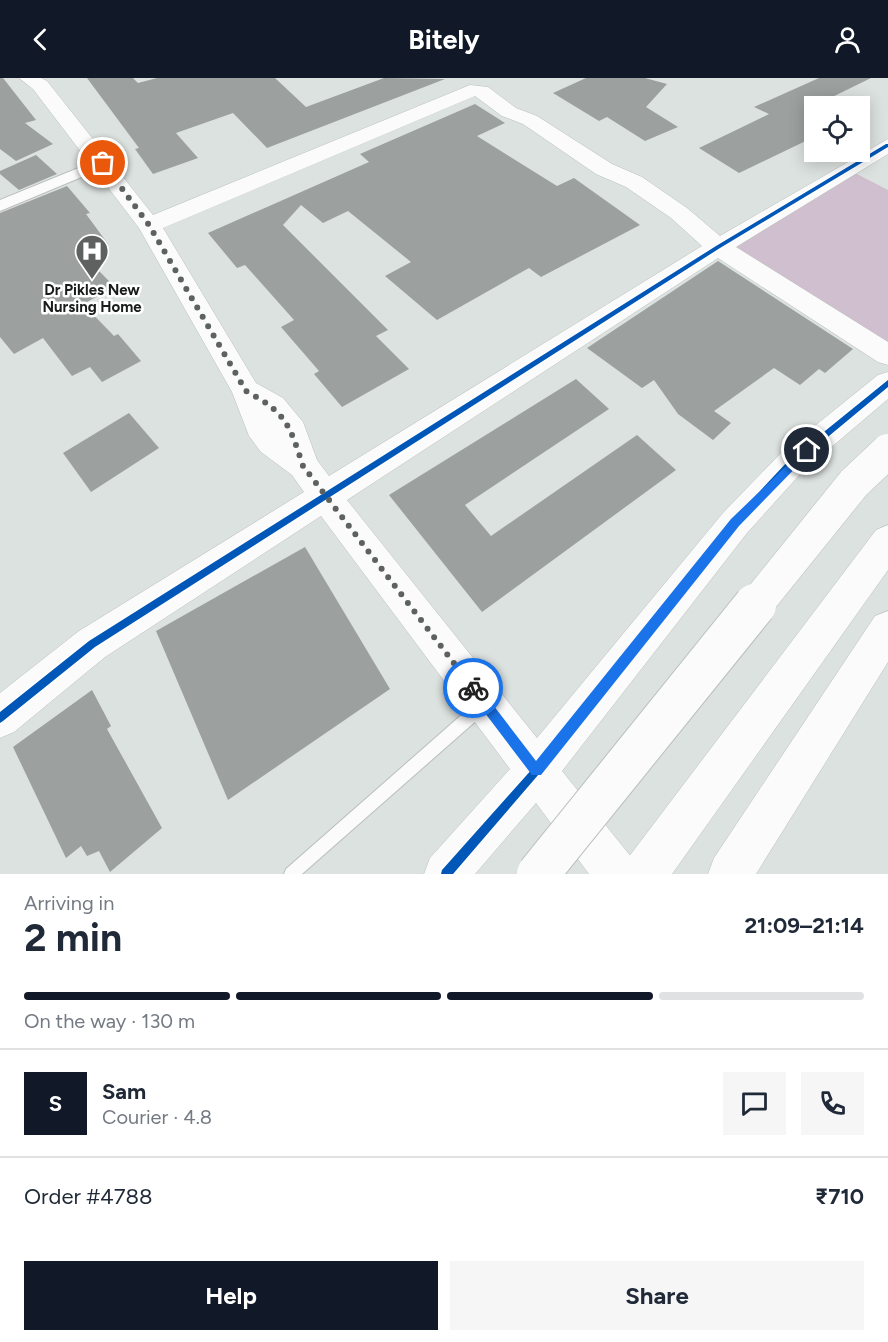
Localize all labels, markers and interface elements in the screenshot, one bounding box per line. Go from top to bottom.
icon: back [24,23,57,56]
text: Bitely [408,23,480,56]
icon: person [831,23,864,56]
map controls [804,96,870,162]
button: locate [804,96,870,162]
pin [77,137,128,188]
icon: bag [86,146,119,179]
hospital icon: Dr Pikles New Nursing Home [74,233,110,280]
place label: Dr Pikles New Nursing Home [42,281,142,316]
pin [781,424,832,475]
icon: home [790,433,823,466]
courier [443,658,503,718]
icon: bike [457,672,490,705]
text: Arriving in [24,891,114,915]
text: 21:09–21:14 [744,912,864,939]
text: 2 min [24,914,122,961]
text: On the way · 130 m [24,1009,195,1033]
button: chat [723,1072,786,1135]
button: phone [801,1072,864,1135]
text: Sam [102,1078,146,1105]
text: S [49,1090,62,1117]
text: Courier · 4.8 [102,1105,212,1129]
text: Order #4788 [24,1183,153,1210]
text: ₹710 [815,1183,864,1210]
button: Help [24,1261,438,1330]
button: Share [450,1261,864,1330]

